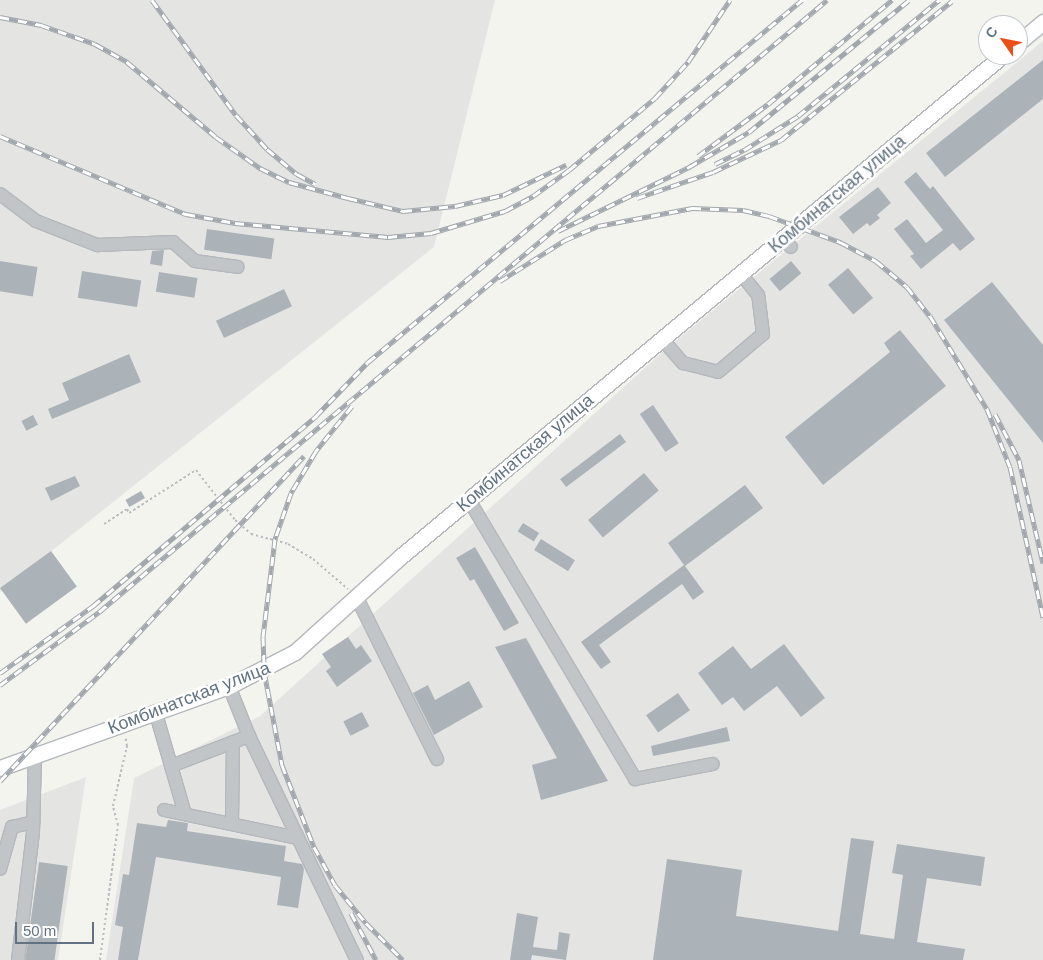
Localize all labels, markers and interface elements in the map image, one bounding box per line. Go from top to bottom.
north arrow [978,15,1028,65]
text: С [982,24,1001,41]
street label: Комбинатская улица [764,130,910,258]
street label: Комбинатская улица [452,389,598,517]
street label: Комбинатская улица [105,657,273,739]
scale bar [18,912,96,944]
text: 50 m [23,922,56,939]

